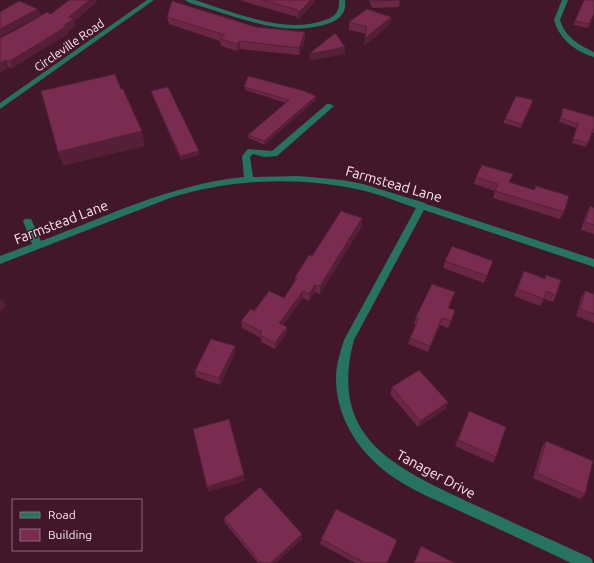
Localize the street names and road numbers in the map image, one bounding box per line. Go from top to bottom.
street label: Circleville Road [32,16,106,74]
street label: Farmstead Lane [344,163,444,205]
street label: Farmstead Lane [12,197,110,247]
street label: Tanager Drive [394,447,478,501]

